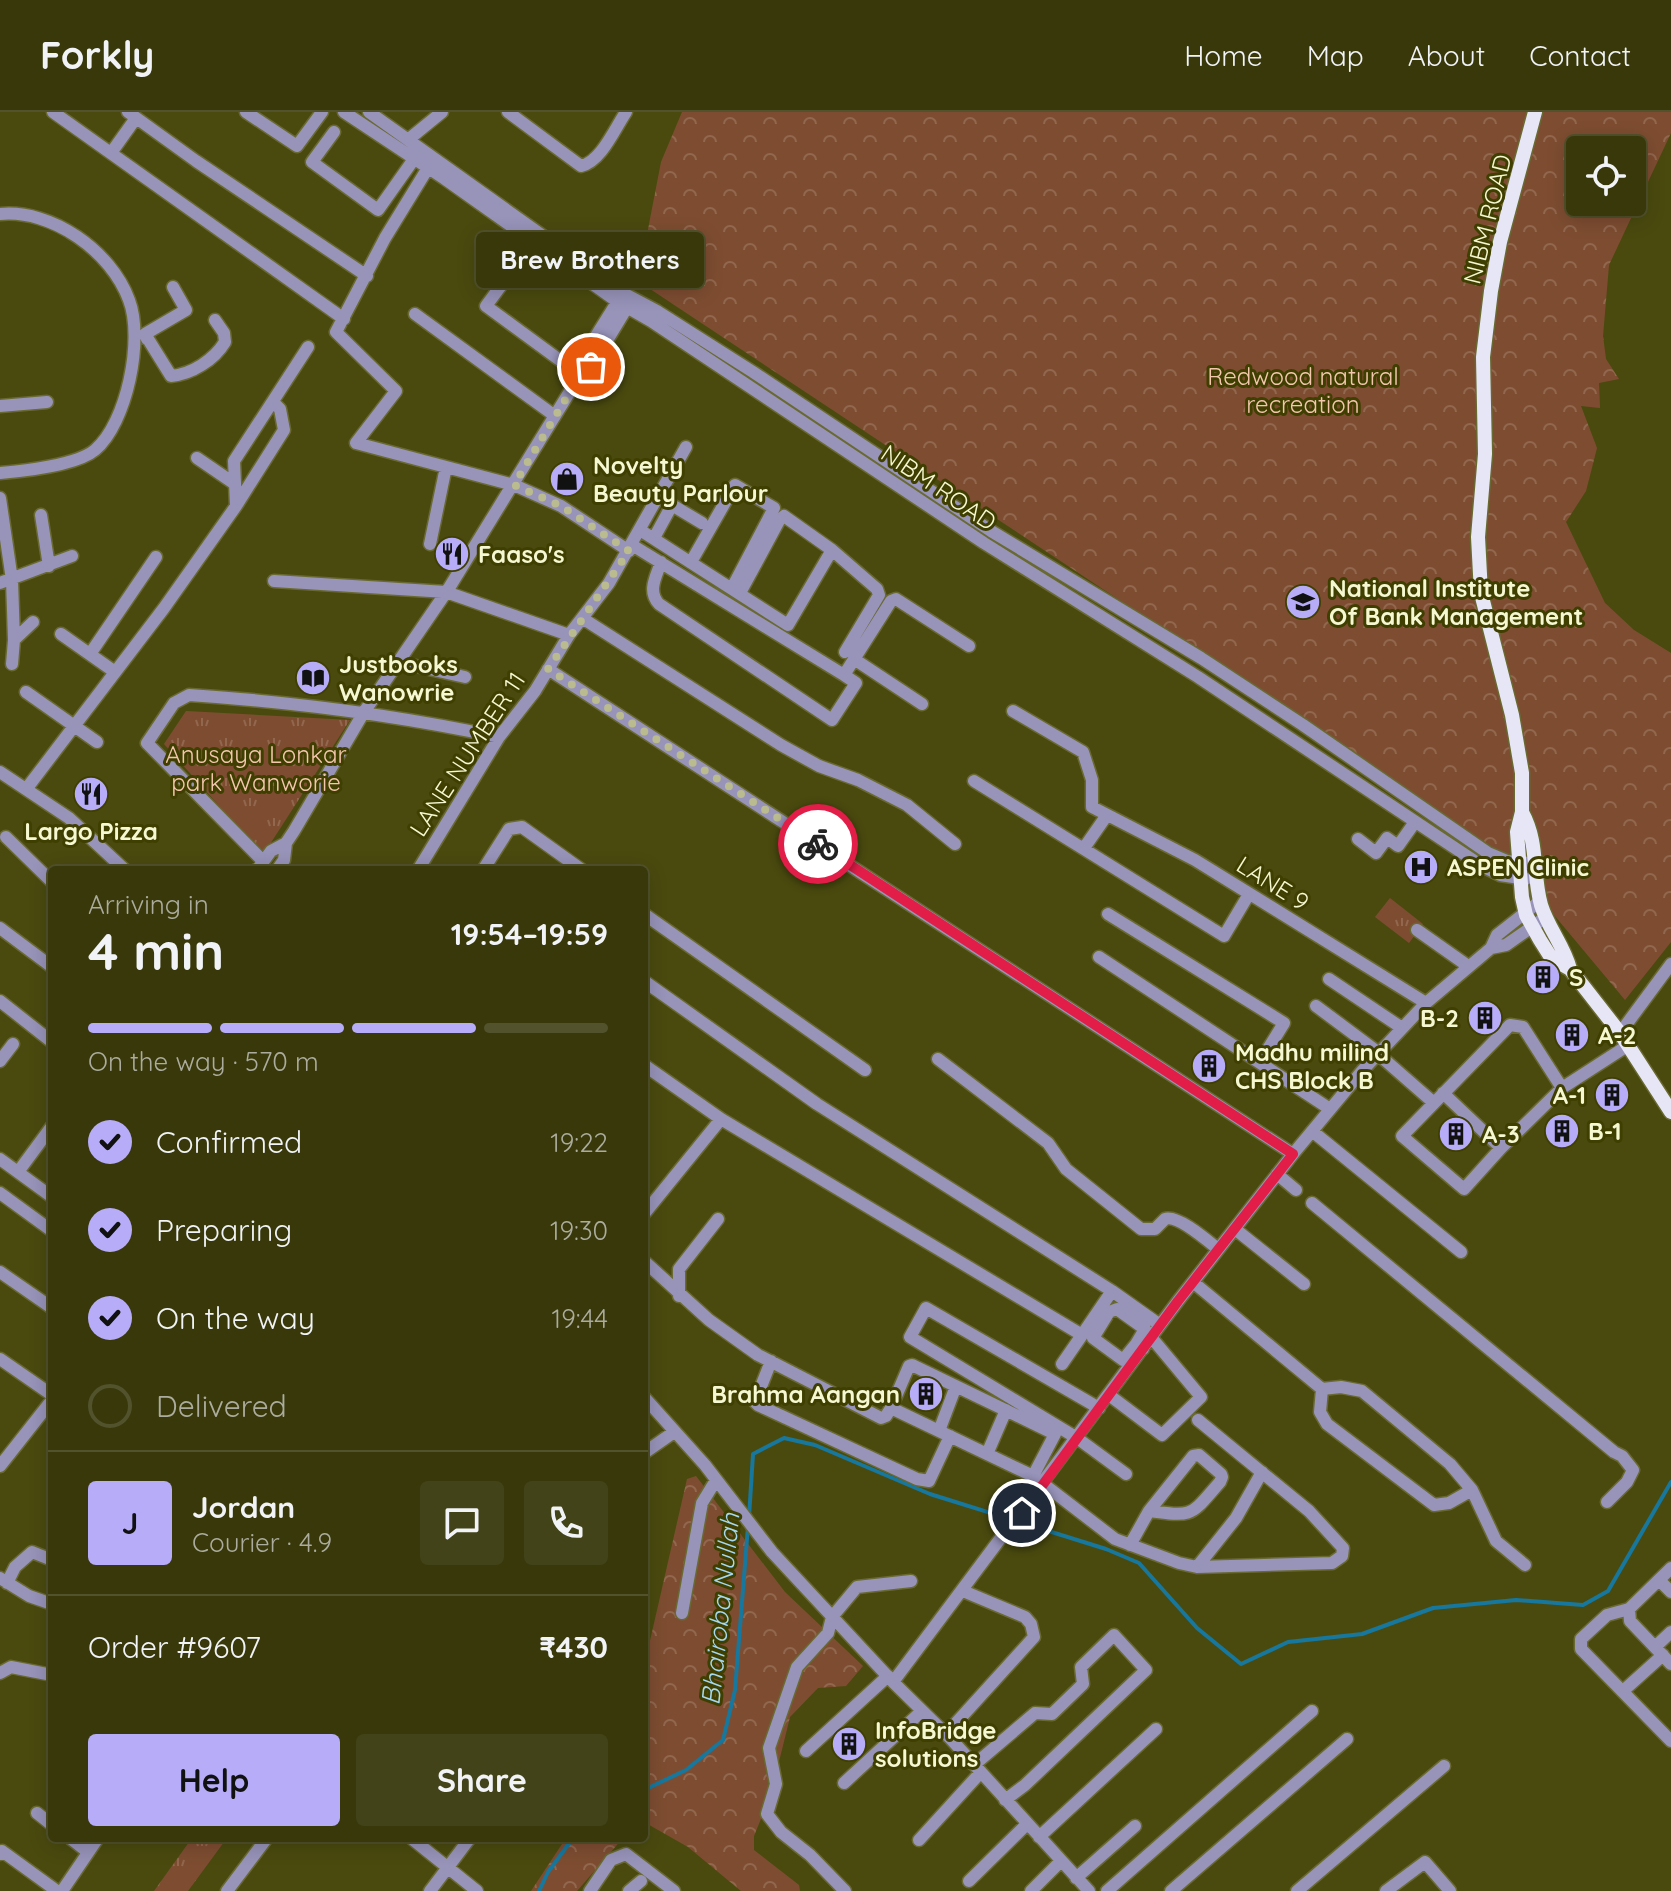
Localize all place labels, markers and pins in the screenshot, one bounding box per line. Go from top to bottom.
callout: Brew Brothers [477,231,705,287]
pin [557,333,625,401]
place label: Novelty Beauty Parlour [593,450,768,508]
shop icon: Novelty Beauty Parlour [548,460,586,498]
restaurant icon: Faaso's [433,535,471,573]
place label: Faaso's [478,539,565,569]
place label: National Institute Of Bank Management [1329,573,1583,631]
school or university icon: National Institute Of Bank Management [1284,583,1322,621]
place label: Justbooks Wanowrie [339,649,458,707]
library icon: Justbooks Wanowrie [294,659,332,697]
restaurant icon: Largo Pizza [72,775,110,813]
place label: Largo Pizza [24,816,158,846]
hospital icon: ASPEN Clinic [1402,848,1440,886]
place label: ASPEN Clinic [1447,852,1589,882]
building icon: S [1524,958,1562,996]
place label: S [1569,962,1583,992]
building icon: B-2 [1466,999,1504,1037]
place label: B-2 [1420,1003,1459,1033]
building icon: A-2 [1553,1016,1591,1054]
place label: A-2 [1598,1020,1637,1050]
place label: Madhu milind CHS Block B [1235,1037,1389,1095]
building icon: Madhu milind CHS Block B [1190,1047,1228,1085]
building icon: A-1 [1593,1076,1631,1114]
place label: A-1 [1553,1080,1586,1110]
building icon: B-1 [1543,1112,1581,1150]
building icon: A-3 [1437,1115,1475,1153]
place label: B-1 [1588,1116,1622,1146]
place label: A-3 [1482,1119,1520,1149]
building icon: Brahma Aangan [907,1375,945,1413]
place label: Brahma Aangan [711,1379,900,1409]
pin [988,1479,1056,1547]
place label: InfoBridge solutions [875,1715,997,1773]
building icon: InfoBridge solutions [830,1725,868,1763]

